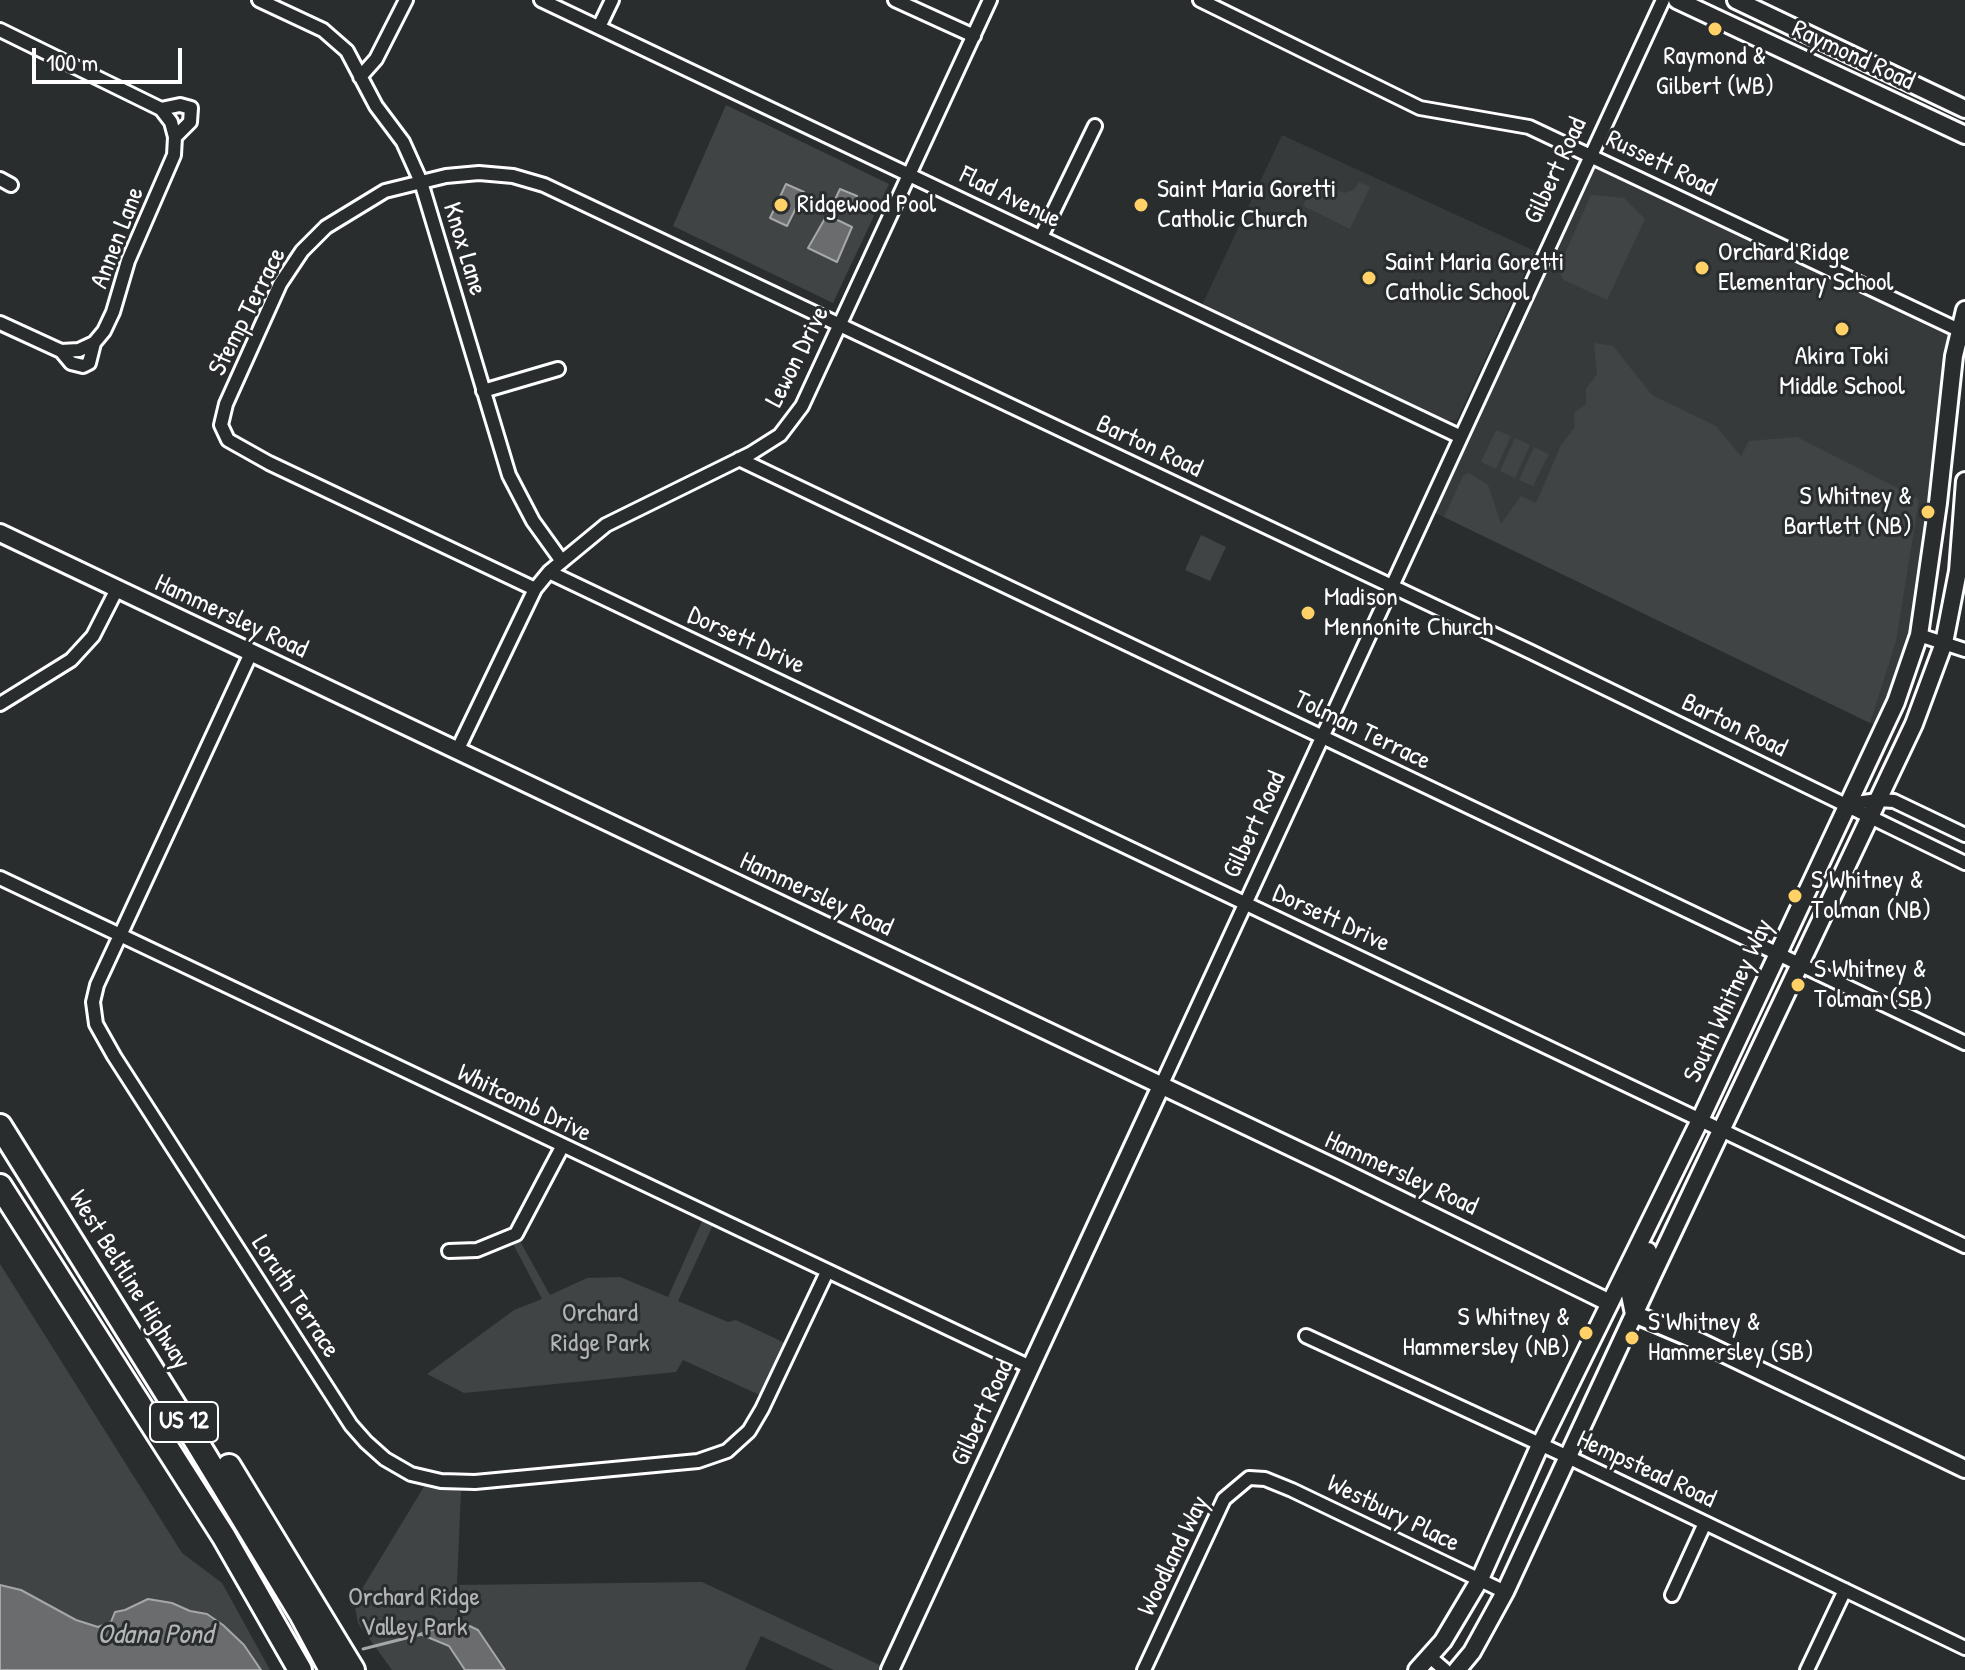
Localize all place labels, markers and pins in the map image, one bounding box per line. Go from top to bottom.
marker: Raymond & Gilbert (WB) [1706,20,1724,38]
place label: Raymond & Gilbert (WB) [1656,41,1774,102]
place label: Saint Maria Goretti Catholic Church [1157,174,1336,236]
place label: Ridgewood Pool [797,189,936,221]
marker: Ridgewood Pool [772,196,790,214]
marker: Saint Maria Goretti Catholic Church [1132,196,1150,214]
place label: Orchard Ridge Elementary School [1718,237,1893,298]
place label: Saint Maria Goretti Catholic School [1385,247,1564,308]
marker: Orchard Ridge Elementary School [1693,259,1711,277]
marker: Saint Maria Goretti Catholic School [1360,269,1378,287]
marker: Akira Toki Middle School [1833,320,1851,338]
place label: Akira Toki Middle School [1779,341,1905,402]
place label: S Whitney & Bartlett (NB) [1783,481,1912,542]
marker: S Whitney & Bartlett (NB) [1919,503,1937,521]
place label: Madison Mennonite Church [1324,582,1493,644]
marker: Madison Mennonite Church [1299,604,1317,622]
place label: S Whitney & Tolman (NB) [1811,865,1931,926]
marker: S Whitney & Tolman (NB) [1786,887,1804,905]
place label: S Whitney & Tolman (SB) [1814,954,1932,1016]
marker: S Whitney & Tolman (SB) [1789,976,1807,994]
place label: S Whitney & Hammersley (NB) [1403,1302,1570,1364]
place label: S Whitney & Hammersley (SB) [1648,1307,1814,1368]
marker: S Whitney & Hammersley (NB) [1577,1324,1595,1342]
marker: S Whitney & Hammersley (SB) [1623,1329,1641,1347]

